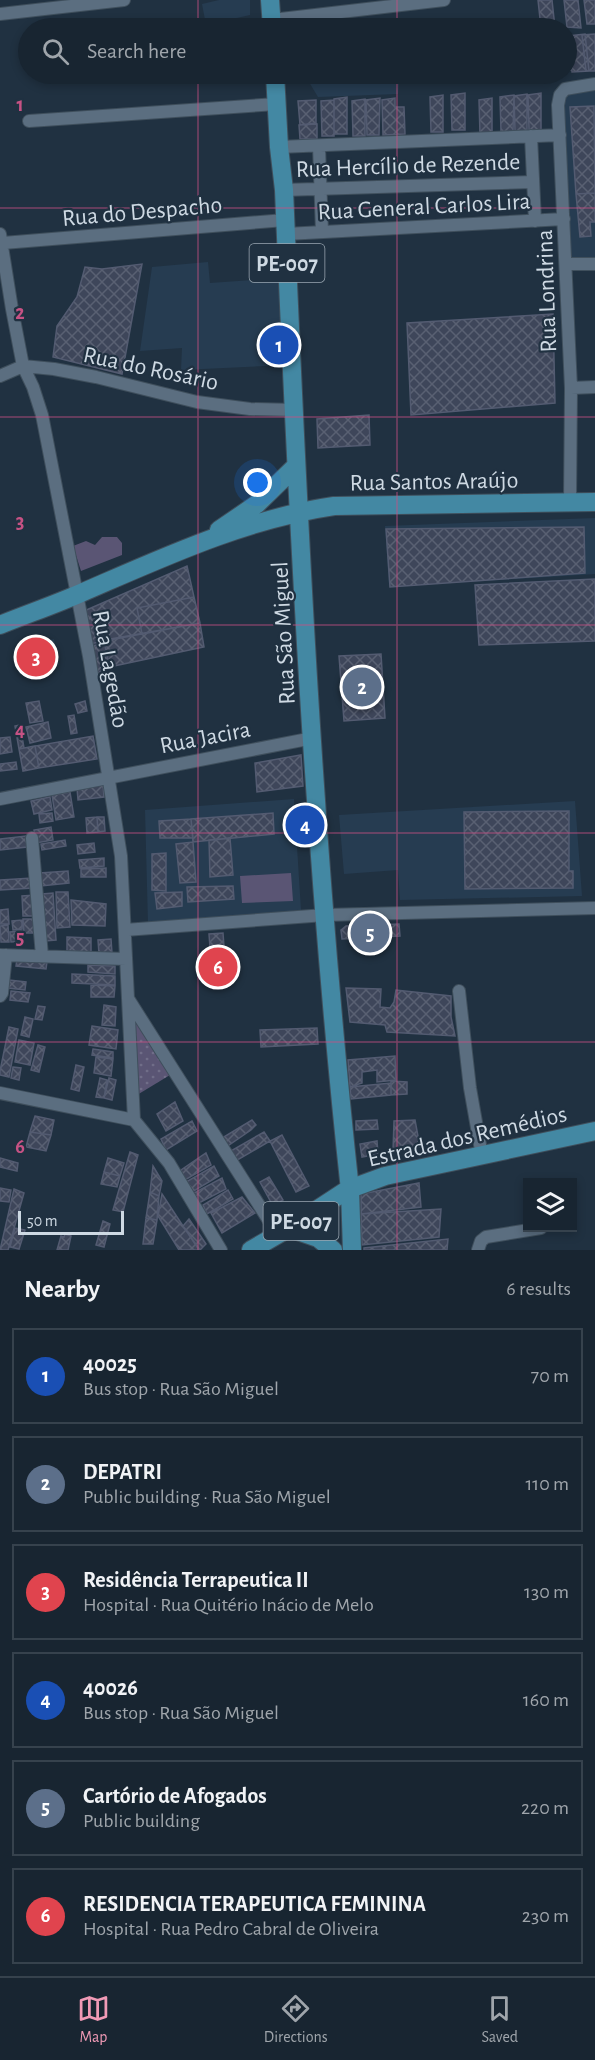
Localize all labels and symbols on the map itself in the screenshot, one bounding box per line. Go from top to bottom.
text: 1 [16,95,24,115]
street label: Rua Hercílio de Rezende [295,150,521,182]
street label: Rua General Carlos Lira [317,189,531,225]
street label: Rua do Despacho [61,193,223,231]
street label: Rua Londrina [533,229,561,353]
road number: PE-007 [250,244,324,282]
text: 2 [15,303,25,323]
pin: 1 [260,322,298,368]
street label: Rua do Rosário [81,343,221,395]
your location [243,468,272,497]
street label: Rua Santos Araújo [349,469,519,495]
text: 3 [16,512,24,532]
street label: Rua São Miguel [268,561,300,705]
street label: Rua Lagedão [88,608,132,730]
pin: 3 [16,634,56,680]
pin: 2 [342,664,382,710]
street label: Rua Jacira [158,717,253,759]
text: 4 [15,720,25,740]
pin: 4 [286,802,324,848]
pin: 5 [350,910,389,956]
text: 5 [16,928,24,948]
pin: 6 [198,944,238,990]
street label: Estrada dos Remédios [365,1102,569,1172]
text: 6 [15,1137,25,1157]
road number: PE-007 [264,1202,338,1240]
scale bar [18,1208,124,1236]

